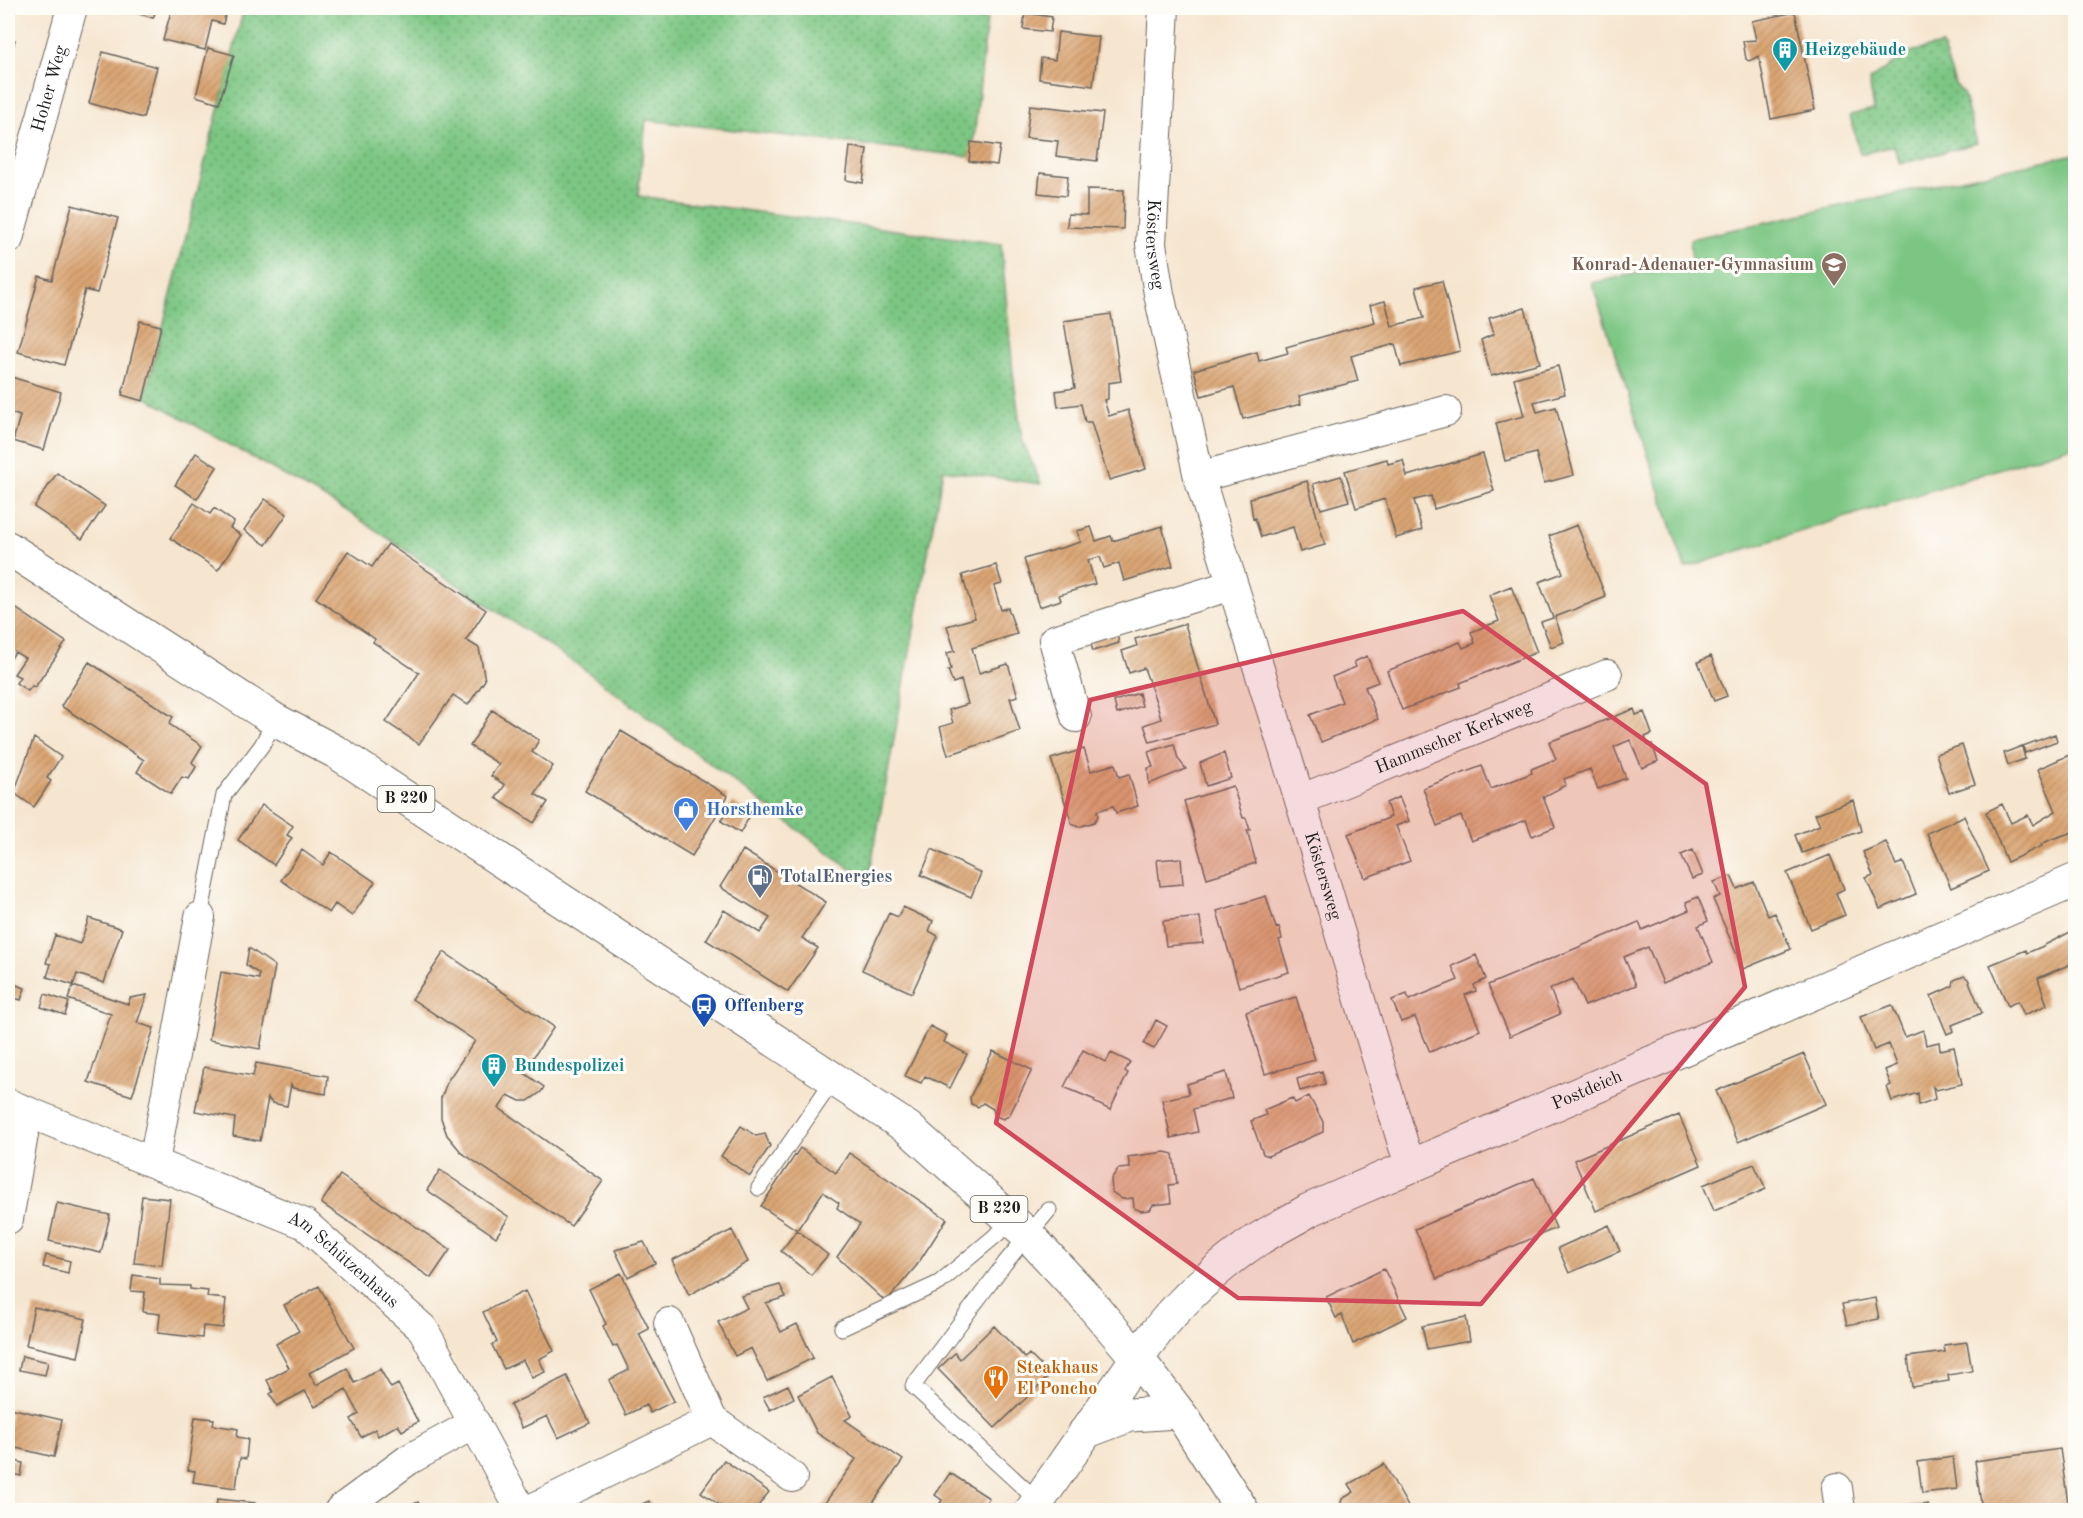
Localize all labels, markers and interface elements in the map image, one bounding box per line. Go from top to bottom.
building icon: Heizgebäude [1770,35,1800,73]
place label: Heizgebäude [1804,41,1906,59]
street label: Hoher Weg [29,43,70,134]
street label: Köstersweg [1142,199,1167,291]
school or university icon: Konrad-Adenauer-Gymnasium [1819,250,1849,288]
place label: Konrad-Adenauer-Gymnasium [1571,256,1814,274]
street label: Hammscher Kerkweg [1373,697,1535,777]
road number: B 220 [378,786,434,812]
shop icon: Horsthemke [671,795,701,833]
place label: Horsthemke [706,801,804,819]
street label: Köstersweg [1301,830,1345,922]
fuel station icon: TotalEnergies [745,862,775,900]
place label: TotalEnergies [780,868,893,886]
bus stop icon: Offenberg [689,991,719,1029]
place label: Offenberg [724,997,804,1015]
building icon: Bundespolizei [479,1051,509,1089]
place label: Bundespolizei [514,1057,624,1075]
street label: Postdeich [1549,1067,1625,1113]
road number: B 220 [970,1196,1028,1222]
street label: Am Schützenhaus [285,1209,402,1312]
place label: Steakhaus El Poncho [1016,1359,1099,1398]
restaurant icon: Steakhaus El Poncho [981,1363,1011,1401]

